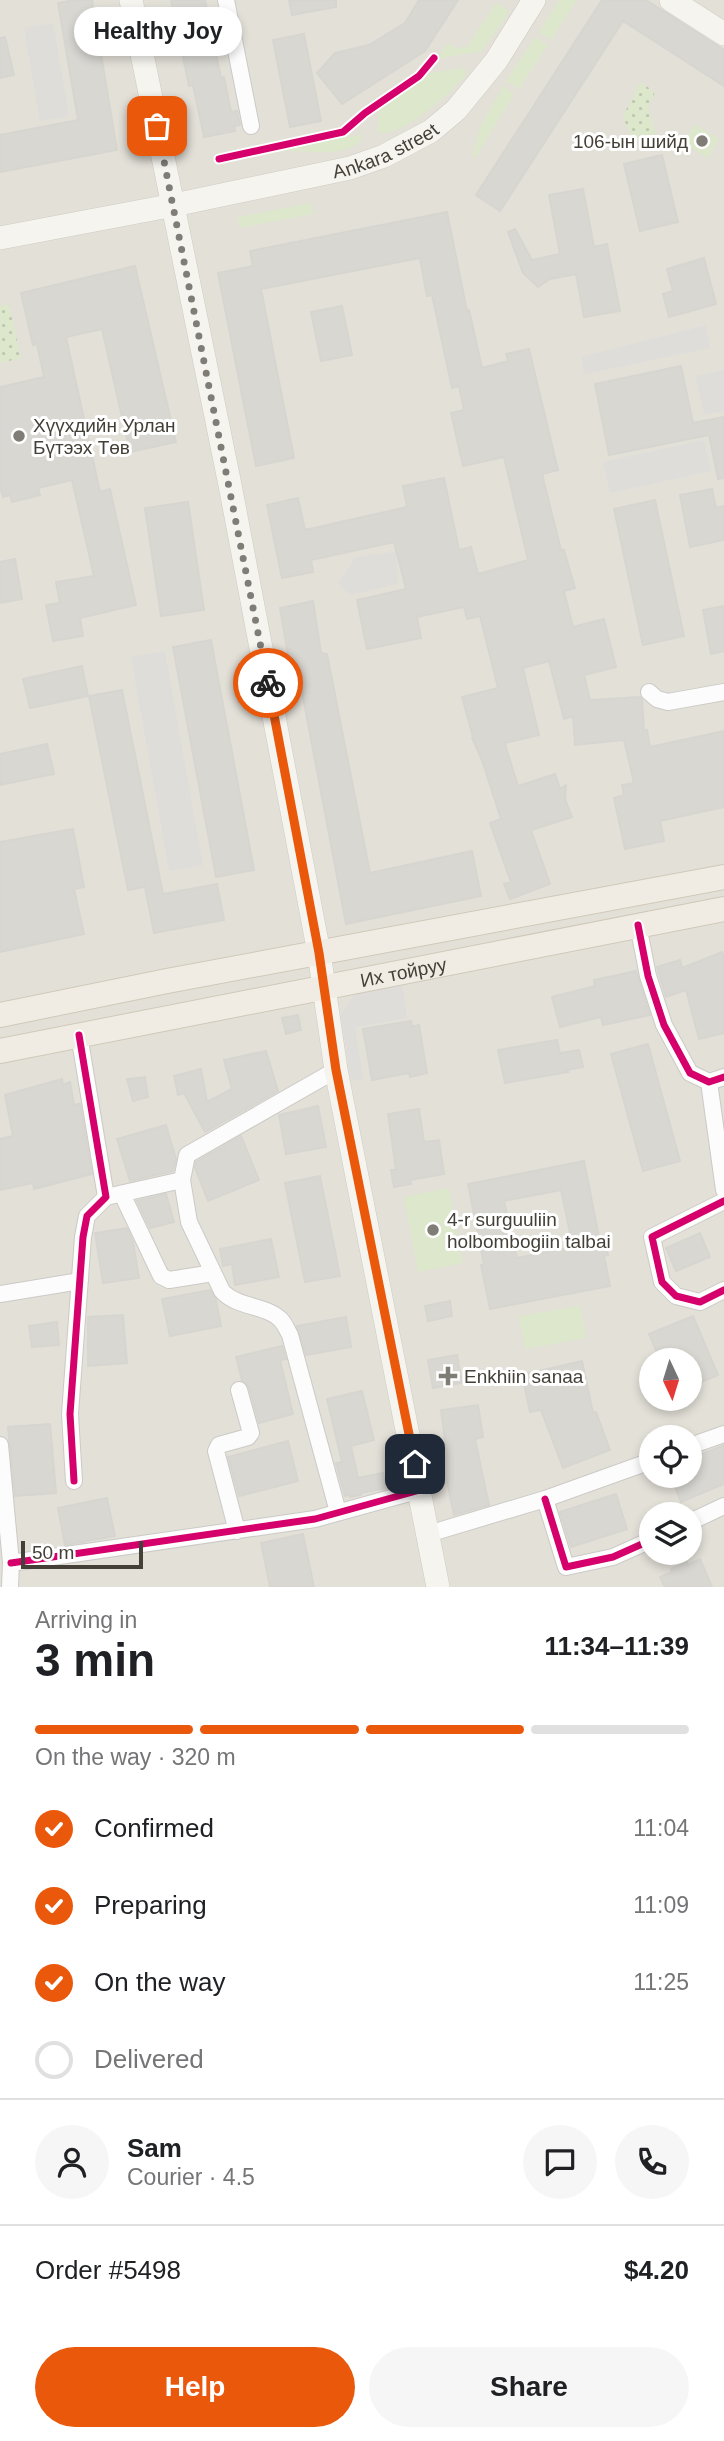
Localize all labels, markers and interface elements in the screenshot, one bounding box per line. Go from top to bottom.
callout: Healthy Joy [73,7,241,56]
text: Healthy Joy [93,18,223,44]
pin [127,96,187,156]
icon: bag [138,107,176,145]
street label: Ankara street [331,119,443,182]
place label: 106-ын шийд [573,131,688,152]
marker: 106-ын шийд [694,133,710,149]
place label: Хүүхдийн Урлан Бүтээх Төв [33,415,176,458]
marker: Хүүхдийн Урлан Бүтээх Төв [11,428,27,444]
courier [233,648,303,718]
icon: bike [249,664,287,702]
street label: Их тойруу [358,954,449,991]
place label: 4-r surguuliin holbombogiin talbai [447,1209,611,1252]
marker: 4-r surguuliin holbombogiin talbai [425,1222,441,1238]
north arrow [639,1348,702,1410]
map controls [639,1348,702,1565]
marker: Enkhiin sanaa [438,1366,458,1386]
place label: Enkhiin sanaa [464,1366,584,1387]
button: locate [639,1425,702,1488]
pin [385,1434,445,1494]
icon: home [396,1445,434,1483]
button: layers [639,1502,702,1565]
scale bar [21,1538,144,1570]
text: 50 m [32,1542,74,1563]
text: Arriving in [35,1607,137,1633]
text: 11:34–11:39 [544,1631,689,1661]
text: 3 min [35,1634,155,1686]
text: On the way · 320 m [35,1744,236,1770]
icon: check [35,1810,73,1848]
text: Confirmed [94,1813,214,1843]
text: 11:04 [633,1815,689,1841]
icon: check [35,1887,73,1925]
text: Preparing [94,1890,207,1920]
text: 11:09 [633,1892,689,1918]
icon: check [35,1964,73,2002]
text: On the way [94,1967,226,1997]
text: 11:25 [633,1969,689,1995]
text: Delivered [94,2044,204,2074]
button: person [35,2125,109,2199]
button: chat [523,2125,597,2199]
button: phone [615,2125,689,2199]
text: Sam [127,2133,182,2163]
text: Courier · 4.5 [127,2164,255,2190]
text: Order #5498 [35,2255,181,2285]
text: $4.20 [624,2255,689,2285]
button: Help [35,2347,355,2427]
button: Share [369,2347,689,2427]

